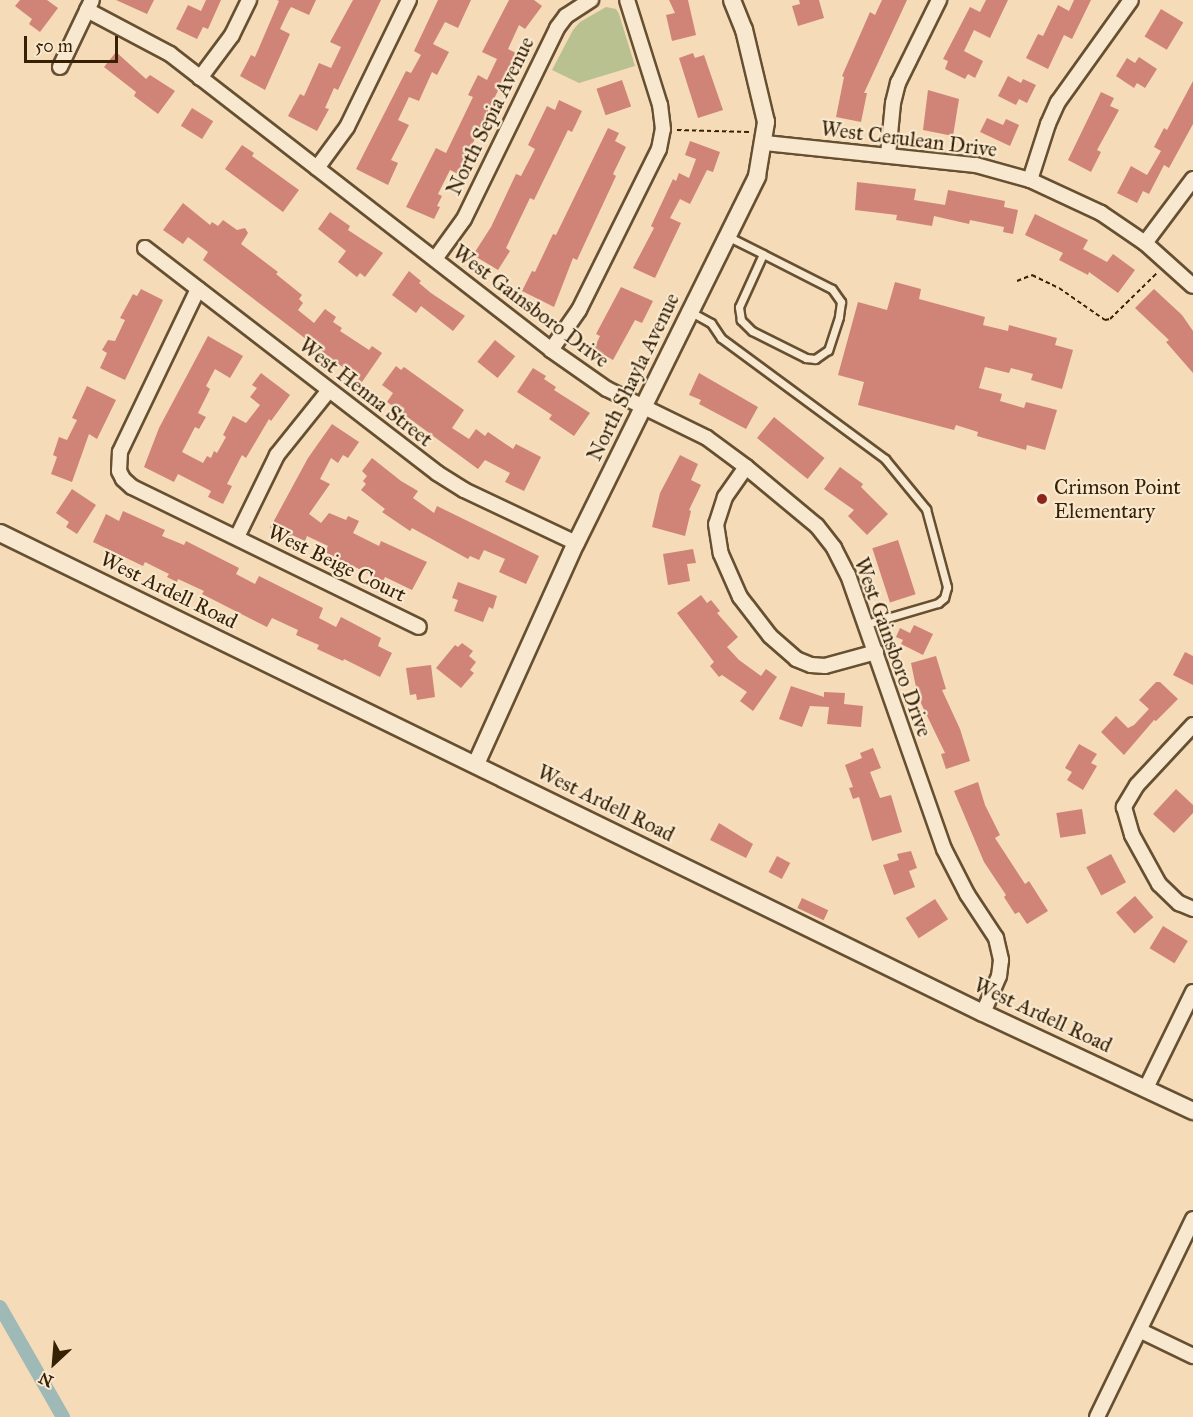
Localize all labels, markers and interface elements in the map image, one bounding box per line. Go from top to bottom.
scale bar [27,24,122,62]
street label: North Sepia Avenue [441,33,539,199]
text: 50 m [35,35,73,57]
street label: West Cerulean Drive [819,116,999,162]
street label: West Gainsboro Drive [448,239,614,373]
street label: North Shayla Avenue [581,289,685,465]
street label: West Henna Street [294,332,438,452]
place label: Crimson Point Elementary [1054,474,1181,524]
marker: Crimson Point Elementary [1035,492,1049,506]
street label: West Beige Court [264,519,410,607]
street label: West Ardell Road [96,546,242,634]
street label: West Gainsboro Drive [849,554,937,740]
street label: West Ardell Road [533,759,679,847]
street label: West Ardell Road [970,972,1116,1058]
north arrow [24,1333,84,1393]
text: N [36,1368,56,1391]

